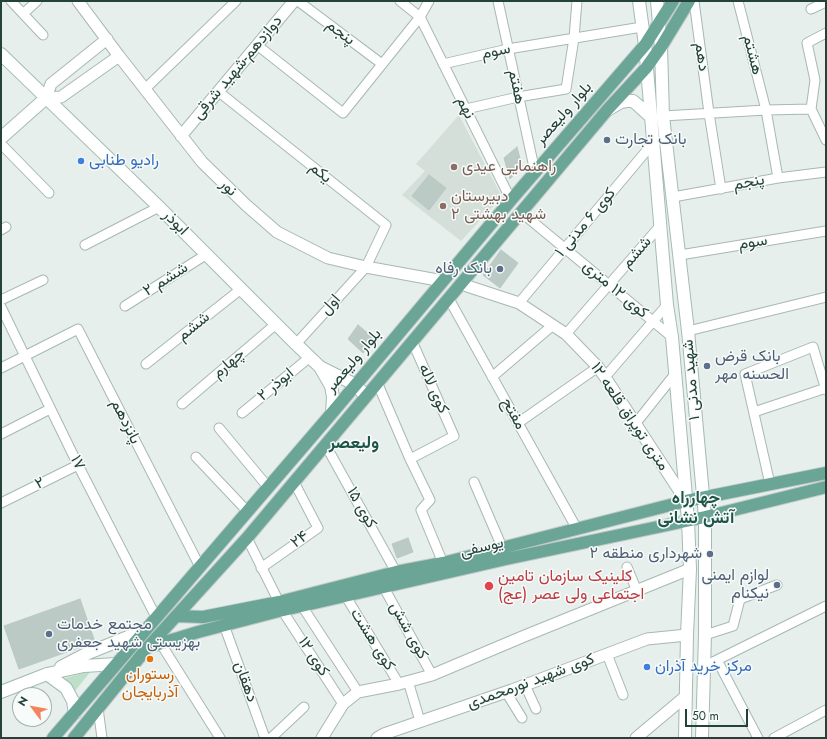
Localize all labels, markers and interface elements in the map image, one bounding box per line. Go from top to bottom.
street label: دوازدهم-شهید شرقی [189,12,287,124]
street label: پنجم [322,16,358,50]
street label: هشتم [738,33,766,77]
street label: سوم [480,40,512,64]
street label: دهم [689,41,713,73]
street label: هفتم [503,68,529,106]
street label: بلوار ولیعصر [531,78,597,150]
street label: نهم [451,94,479,122]
place label: بانک تجارت [615,130,687,150]
marker: بانک تجارت [602,135,612,145]
place label: رادیو طنابی [89,151,159,171]
marker: رادیو طنابی [76,156,86,166]
place label: راهنمایی عیدی [462,157,556,177]
street label: یکم [305,158,335,188]
marker: راهنمایی عیدی [449,162,459,172]
street label: پنجم [732,171,766,195]
street label: نور [215,175,241,201]
street label: کوی ۶ مدنی ۱ [552,185,620,261]
place label: دبیرستان شهید بهشتی ۲ [451,187,546,225]
marker: دبیرستان شهید بهشتی ۲ [438,201,448,211]
street label: ابوذر [158,206,192,240]
street label: سوم [737,231,769,255]
street label: ششم [618,233,656,273]
street label: کوی ۱۲ متری [578,257,652,323]
street label: ششم ۲ [140,259,192,301]
place label: بانک رفاه [435,259,492,279]
marker: بانک رفاه [495,264,505,274]
street label: اول [317,291,345,319]
street label: ششم [174,308,214,346]
street label: بلوار ولیعصر [322,325,386,397]
street label: شهید مدنی ۱ [679,339,705,421]
street label: چهارم [209,345,249,383]
place label: بانک قرض الحسنه مهر [715,347,789,385]
street label: ۱۲ متری توپراق قلعه [586,359,672,475]
street label: کوی لاله [414,361,452,417]
marker: بانک قرض الحسنه مهر [702,361,712,371]
street label: ۲ ابوذر [254,364,298,406]
street label: مفتح [497,395,529,433]
street label: پانزدهم [106,396,144,448]
district label: ولیعصر [329,434,379,454]
street label: ۱۷ [65,452,89,474]
street label: ۲ [32,474,48,494]
street label: کوی ۱۵ [342,484,380,532]
district label: چهارراه آتش نشانی [658,489,734,529]
street label: ۲۴ [287,527,313,553]
street label: یوسفی [458,534,506,562]
place label: شهرداری منطقه ۲ [589,544,702,564]
marker: شهرداری منطقه ۲ [705,549,715,559]
place label: لوازم ایمنی نیکنام [701,566,769,604]
place label: کلینیک سازمان تامین اجتماعی ولی عصر (عج) [498,567,644,605]
marker: کلینیک سازمان تامین اجتماعی ولی عصر (عج) [483,580,495,592]
marker: لوازم ایمنی نیکنام [772,580,782,590]
street label: کوی شش [384,599,432,663]
street label: کوی هشت [345,605,399,675]
place label: مجتمع خدمات بهزیستی شهید جعفری [57,615,200,653]
marker: مجتمع خدمات بهزیستی شهید جعفری [44,629,54,639]
street label: کوی ۱۲ [293,634,333,680]
street label: کوی شهید نورمحمدی [465,650,597,714]
marker: رستوران آذربایجان [145,654,155,664]
place label: مرکز خرید آذران [655,657,752,677]
street label: دهقان [229,659,261,705]
marker: مرکز خرید آذران [642,662,652,672]
place label: رستوران آذربایجان [122,665,178,703]
north arrow [12,687,52,727]
text: N [14,693,32,709]
scale bar [687,701,750,727]
text: 50 m [692,707,719,725]

